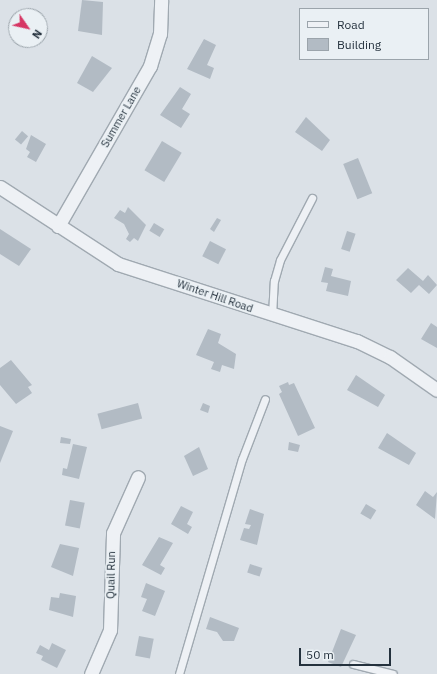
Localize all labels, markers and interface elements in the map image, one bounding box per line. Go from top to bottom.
north arrow [8,8,48,48]
legend [299,8,429,60]
text: Road [337,17,365,32]
text: N [29,27,45,41]
text: Building [337,37,381,52]
street label: Summer Lane [98,84,144,150]
street label: Winter Hill Road [175,277,255,315]
street label: Quail Run [104,551,118,599]
scale bar [301,640,393,666]
text: 50 m [306,647,334,662]

